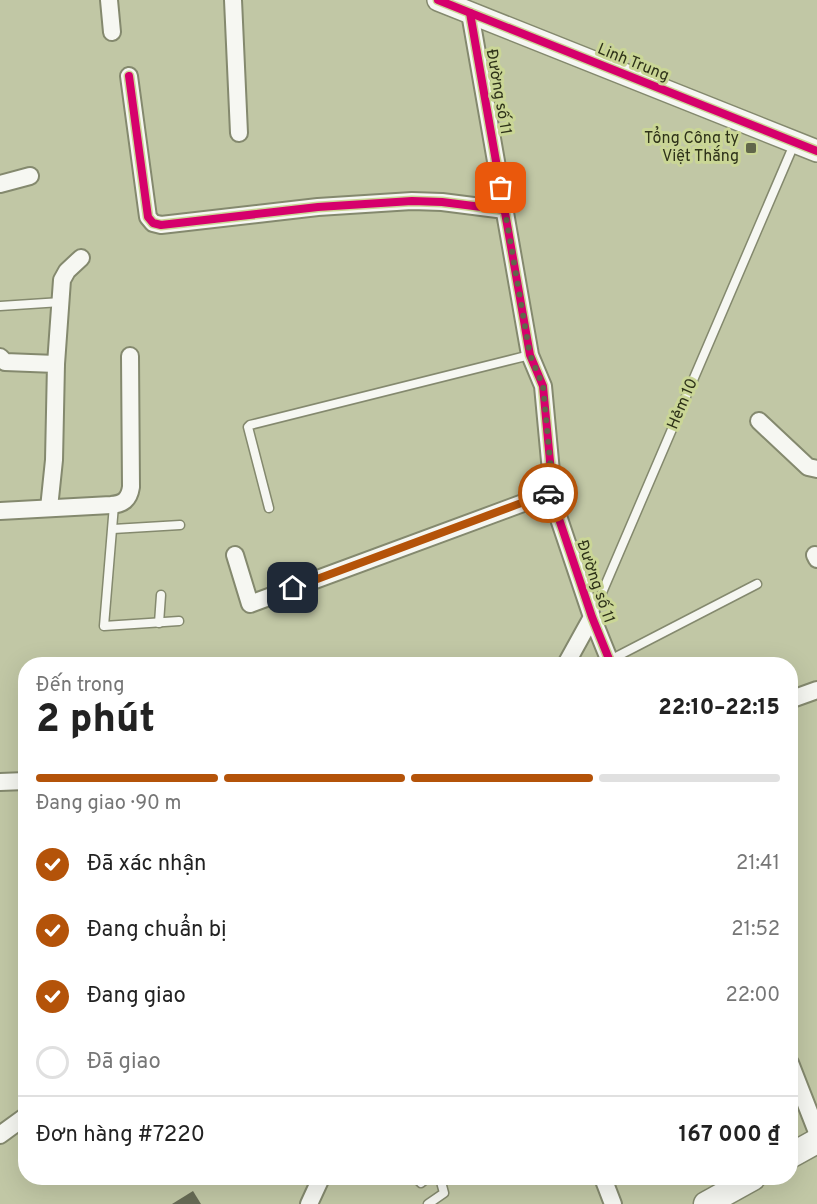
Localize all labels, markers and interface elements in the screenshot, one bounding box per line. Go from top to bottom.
street label: Linh Trung [594,40,672,86]
street label: Đường số 11 [481,47,516,136]
place label: Tổng Công ty Việt Thắng [644,126,739,167]
marker: Tổng Công ty Việt Thắng [744,141,758,155]
pin [475,162,526,213]
icon: bag [484,171,517,204]
street label: Hẻm 10 [663,375,703,433]
courier [518,463,578,523]
icon: car [532,477,565,510]
street label: Đường số 11 [571,537,620,626]
pin [267,562,318,613]
icon: home [276,571,309,604]
text: Đến trong [36,673,125,699]
text: 22:10–22:15 [658,695,780,722]
text: 2 phút [36,697,155,746]
text: Đang giao · 90 m [36,791,182,817]
icon: check [36,848,69,881]
text: Đã xác nhận [87,851,206,878]
text: 21:41 [736,851,780,877]
icon: check [36,914,69,947]
text: Đang chuẩn bị [87,917,227,944]
text: 21:52 [731,917,780,943]
icon: check [36,980,69,1013]
text: Đang giao [87,983,186,1010]
text: 22:00 [726,983,780,1009]
text: Đã giao [87,1049,161,1076]
text: Đơn hàng #7220 [36,1122,205,1149]
text: 167 000 ₫ [679,1122,780,1149]

